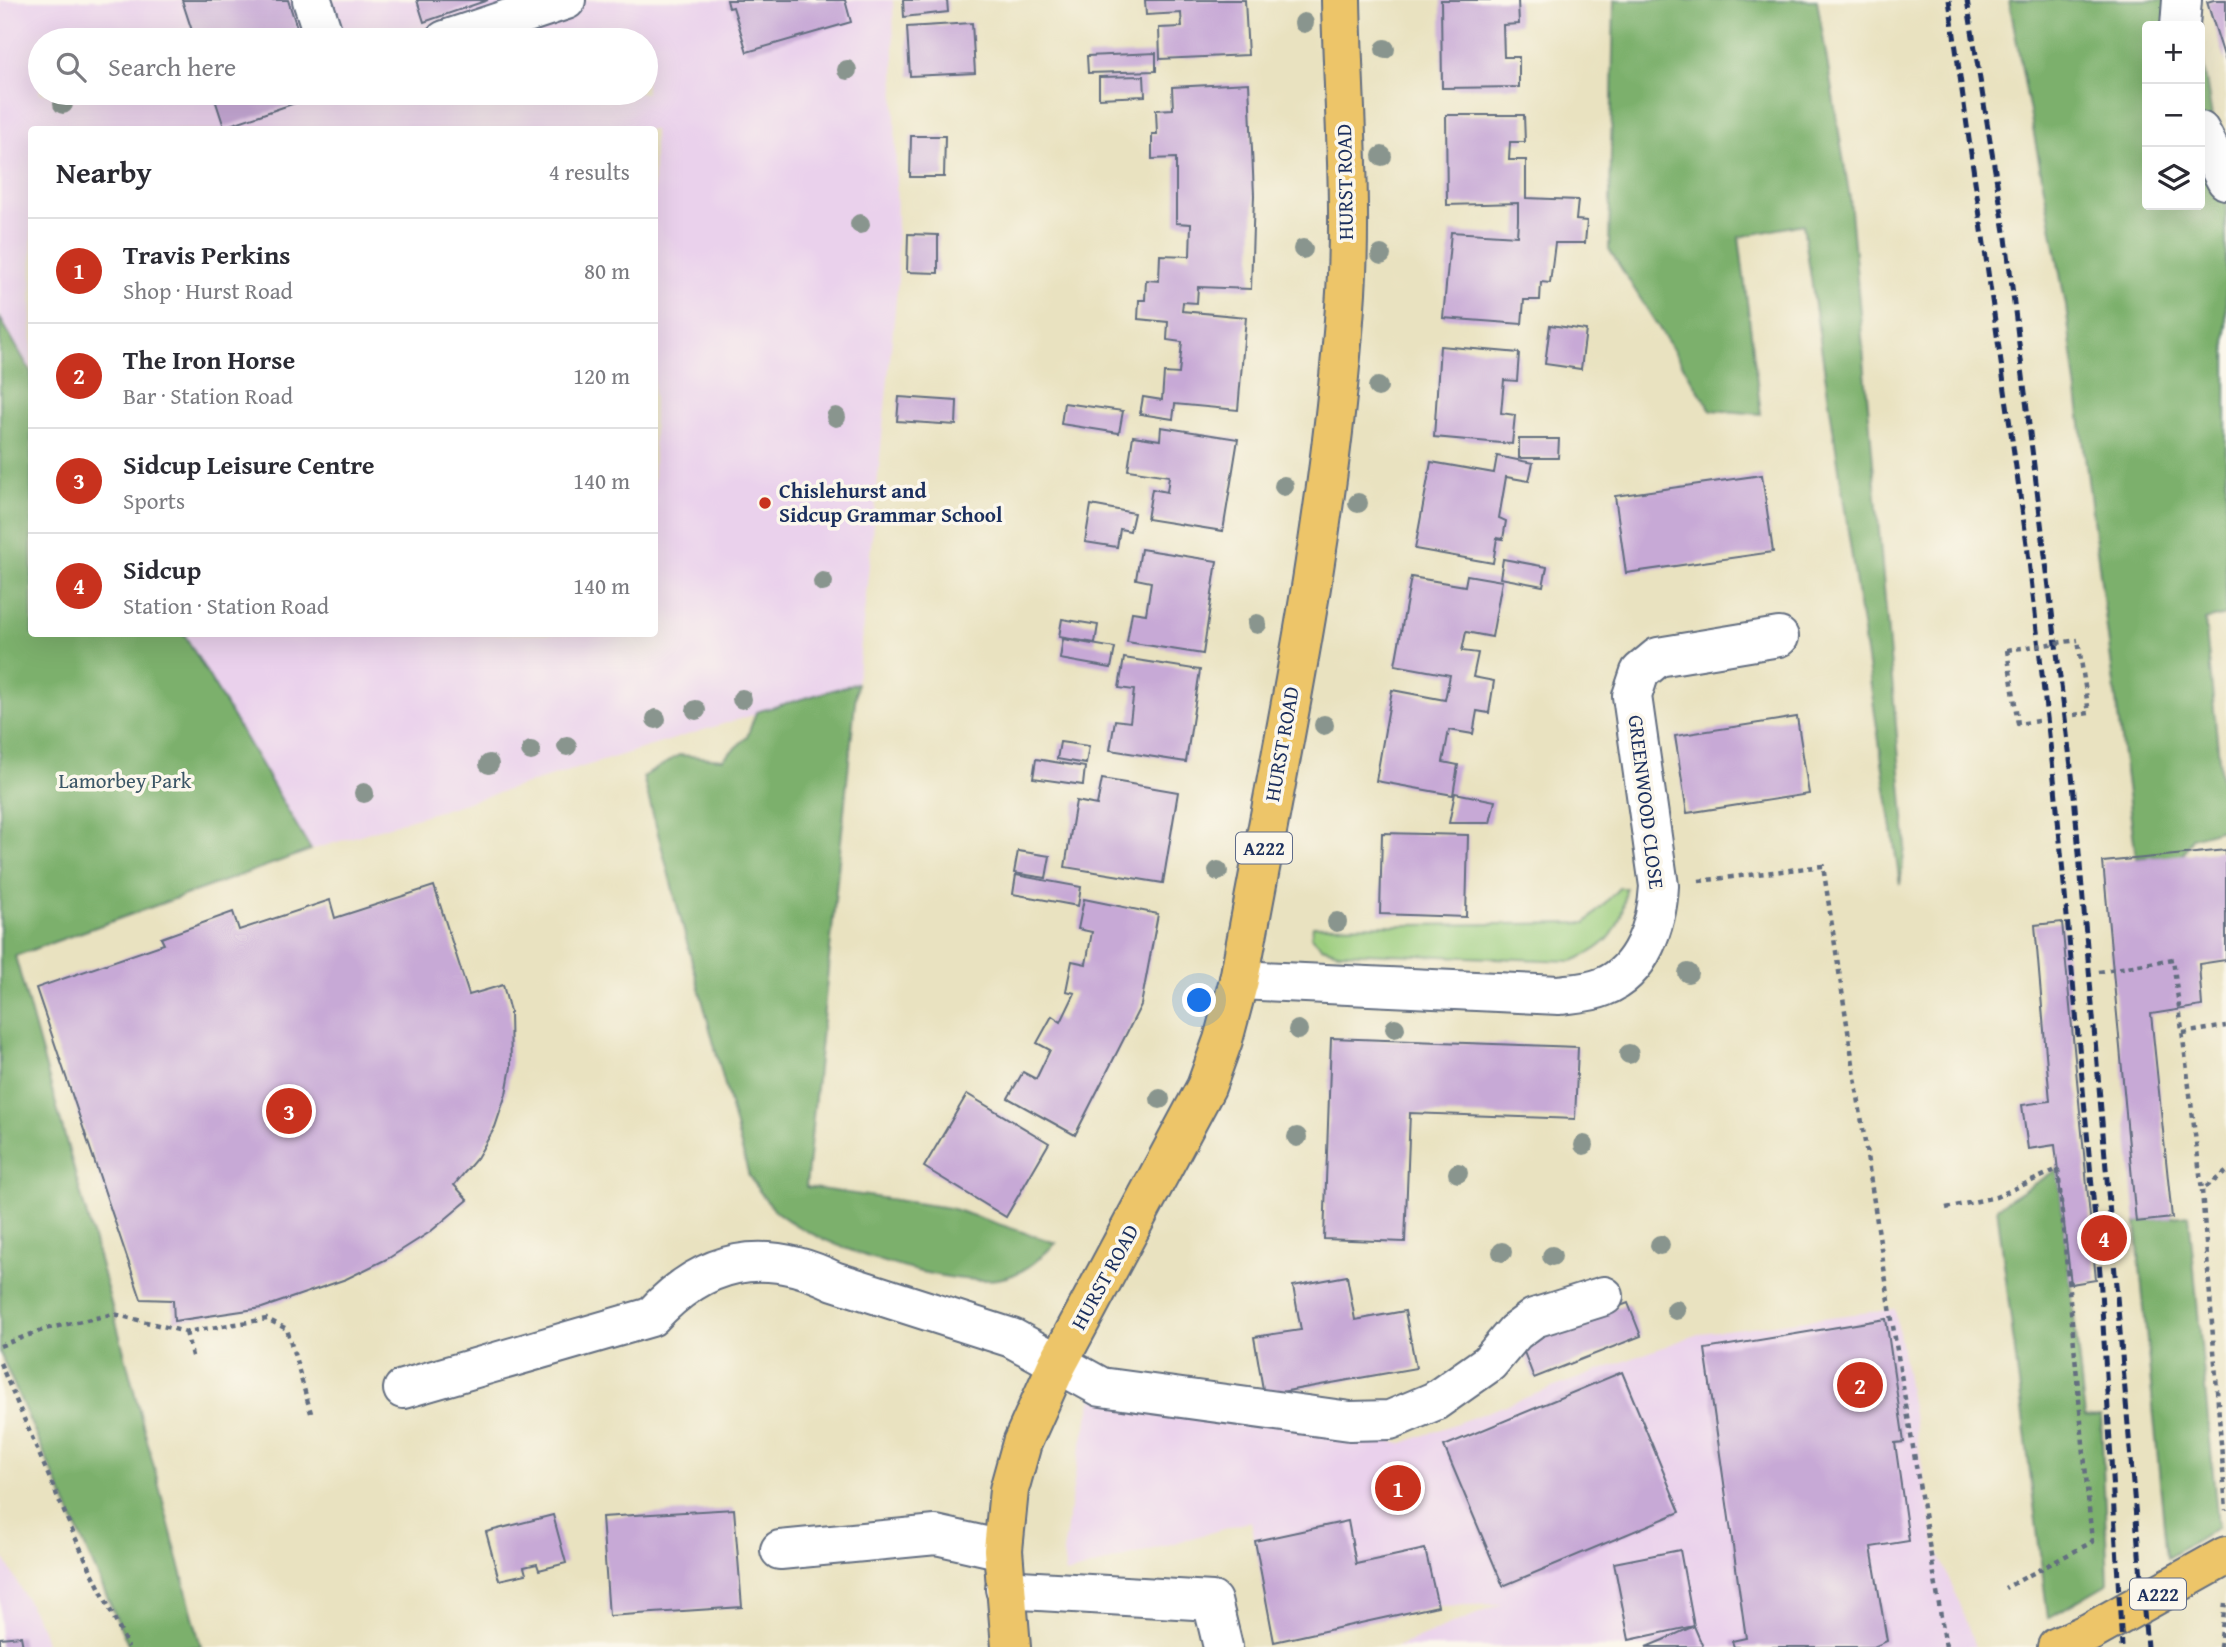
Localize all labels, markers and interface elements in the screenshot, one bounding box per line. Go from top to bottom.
map controls [2142,21,2205,210]
button: + [2142,21,2205,84]
search box [28,28,658,105]
text: Search here [108,47,236,86]
icon: search [52,48,90,86]
button: − [2142,84,2205,147]
street label: HURST ROAD [1328,124,1361,240]
button: layers [2142,147,2205,210]
text: Nearby [56,150,152,194]
text: 4 results [549,155,630,188]
text: Travis Perkins [123,235,290,274]
text: 1 [73,254,85,287]
text: 80 m [584,254,630,287]
text: Shop · Hurst Road [123,274,293,307]
text: The Iron Horse [123,340,295,379]
text: 2 [73,359,85,392]
text: 120 m [573,359,630,392]
text: Bar · Station Road [123,379,293,412]
text: Sidcup Leisure Centre [123,445,375,484]
text: 3 [73,464,85,497]
text: 140 m [573,464,630,497]
place label: Chislehurst and Sidcup Grammar School [779,475,1003,530]
text: Sports [123,484,185,517]
marker: Chislehurst and Sidcup Grammar School [757,495,773,511]
text: Sidcup [123,550,201,589]
text: 4 [73,569,85,602]
text: 140 m [573,569,630,602]
text: Station · Station Road [123,589,329,622]
street label: HURST ROAD [1256,684,1307,804]
street label: GREENWOOD CLOSE [1620,713,1673,891]
park label: Lamorbey Park [58,765,192,796]
road number: A222 [1236,832,1292,863]
your location [1182,983,1216,1017]
pin: 3 [266,1085,312,1137]
pin: 4 [2081,1212,2127,1264]
street label: HURST ROAD [1063,1218,1146,1335]
pin: 2 [1837,1359,1883,1411]
pin: 1 [1375,1462,1421,1514]
road number: A222 [2130,1578,2186,1610]

